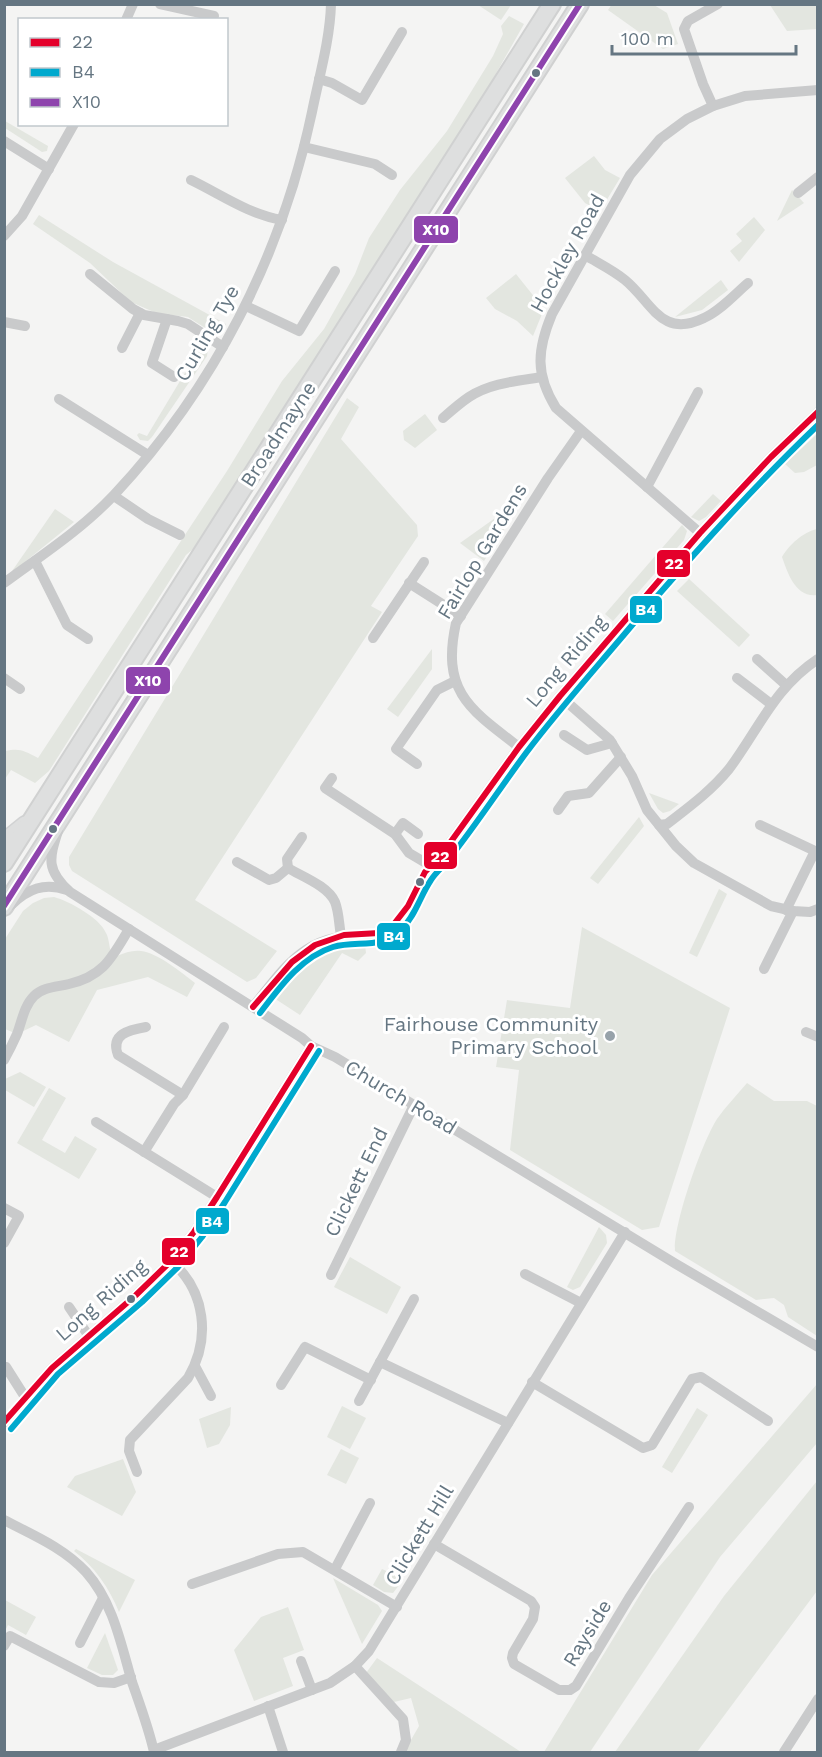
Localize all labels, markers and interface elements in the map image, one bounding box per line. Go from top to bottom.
legend [18,18,228,126]
scale bar [612,18,796,56]
text: 100 m [621,28,674,49]
text: 22 [72,31,93,52]
text: B4 [72,61,95,82]
unlabelled marker [530,67,542,79]
text: X10 [72,91,101,112]
street label: Hockley Road [525,190,609,316]
line badge: X10 [413,215,459,244]
text: X10 [422,220,450,239]
street label: Curling Tye [170,281,244,385]
street label: Broadmayne [235,377,321,491]
street label: Fairlop Gardens [432,479,532,623]
line badge: 22 [656,549,691,578]
text: 22 [664,554,684,573]
line badge: B4 [629,595,663,624]
text: B4 [635,600,657,619]
street label: Long Riding [521,610,612,712]
line badge: X10 [125,666,171,695]
text: X10 [134,671,162,690]
unlabelled marker [47,823,59,835]
line badge: 22 [423,841,458,870]
text: 22 [430,847,450,866]
unlabelled marker [414,876,426,888]
line badge: B4 [376,922,411,951]
text: B4 [383,927,405,946]
place label: Fairhouse Community Primary School [384,1012,599,1059]
marker: Fairhouse Community Primary School [603,1029,617,1043]
street label: Church Road [341,1054,461,1140]
street label: Clickett End [319,1123,393,1241]
line badge: B4 [195,1207,230,1235]
text: B4 [201,1212,223,1231]
line badge: 22 [161,1237,196,1266]
text: 22 [169,1242,189,1261]
street label: Long Riding [51,1254,152,1346]
unlabelled marker [125,1293,137,1305]
street label: Clickett Hill [380,1480,458,1590]
street label: Rayside [558,1595,616,1671]

